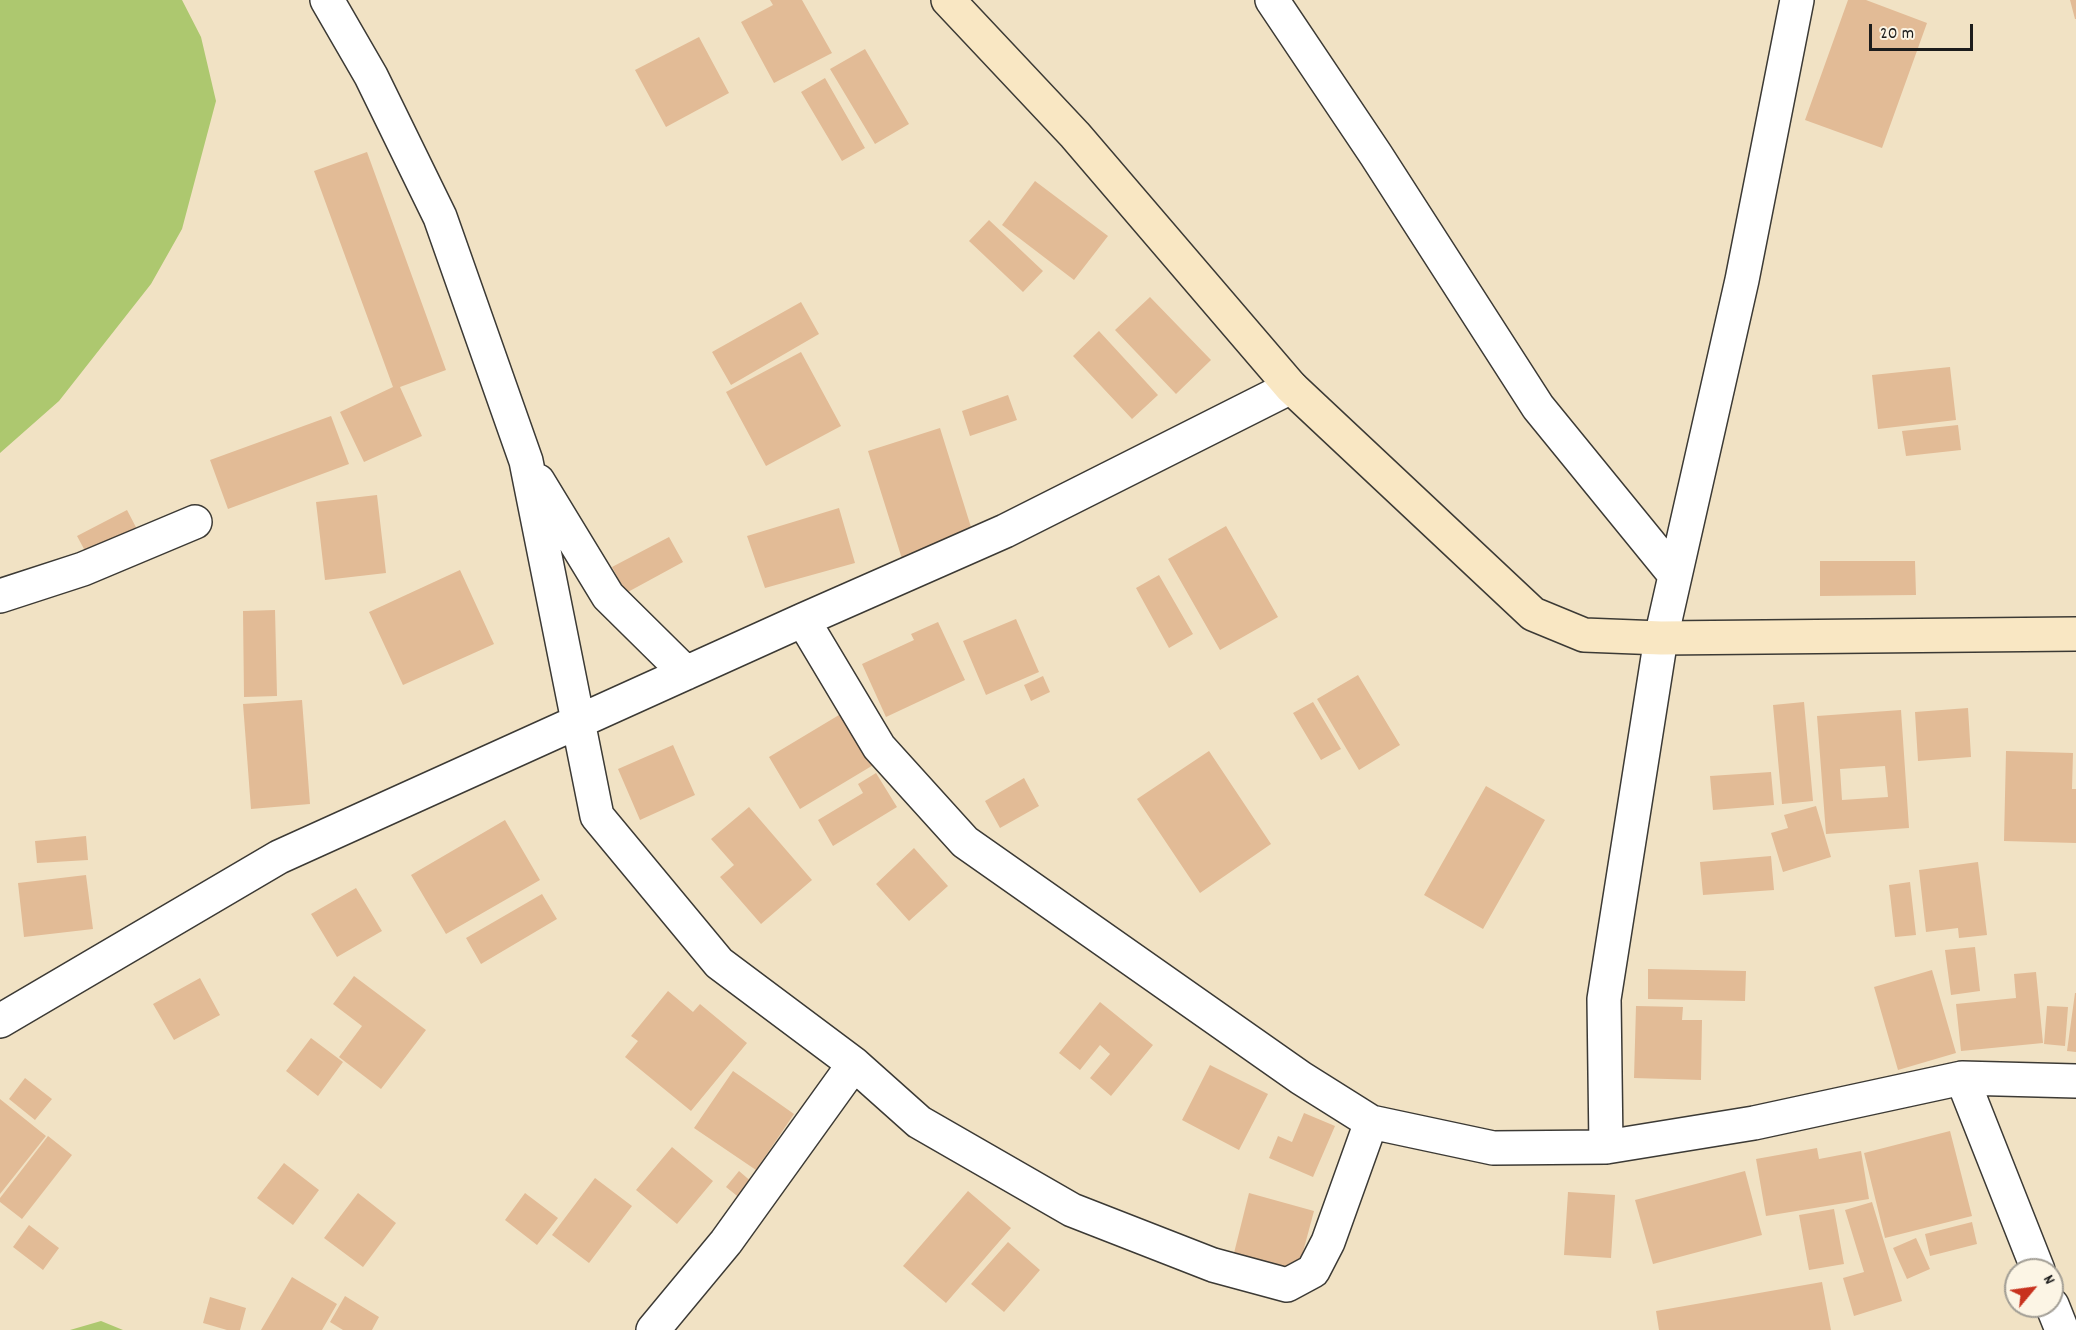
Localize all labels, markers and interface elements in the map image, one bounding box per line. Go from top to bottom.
scale bar [1872,12,1976,50]
text: 20 m [1880,22,1914,47]
north arrow [2004,1258,2064,1318]
text: N [2036,1271,2060,1289]

